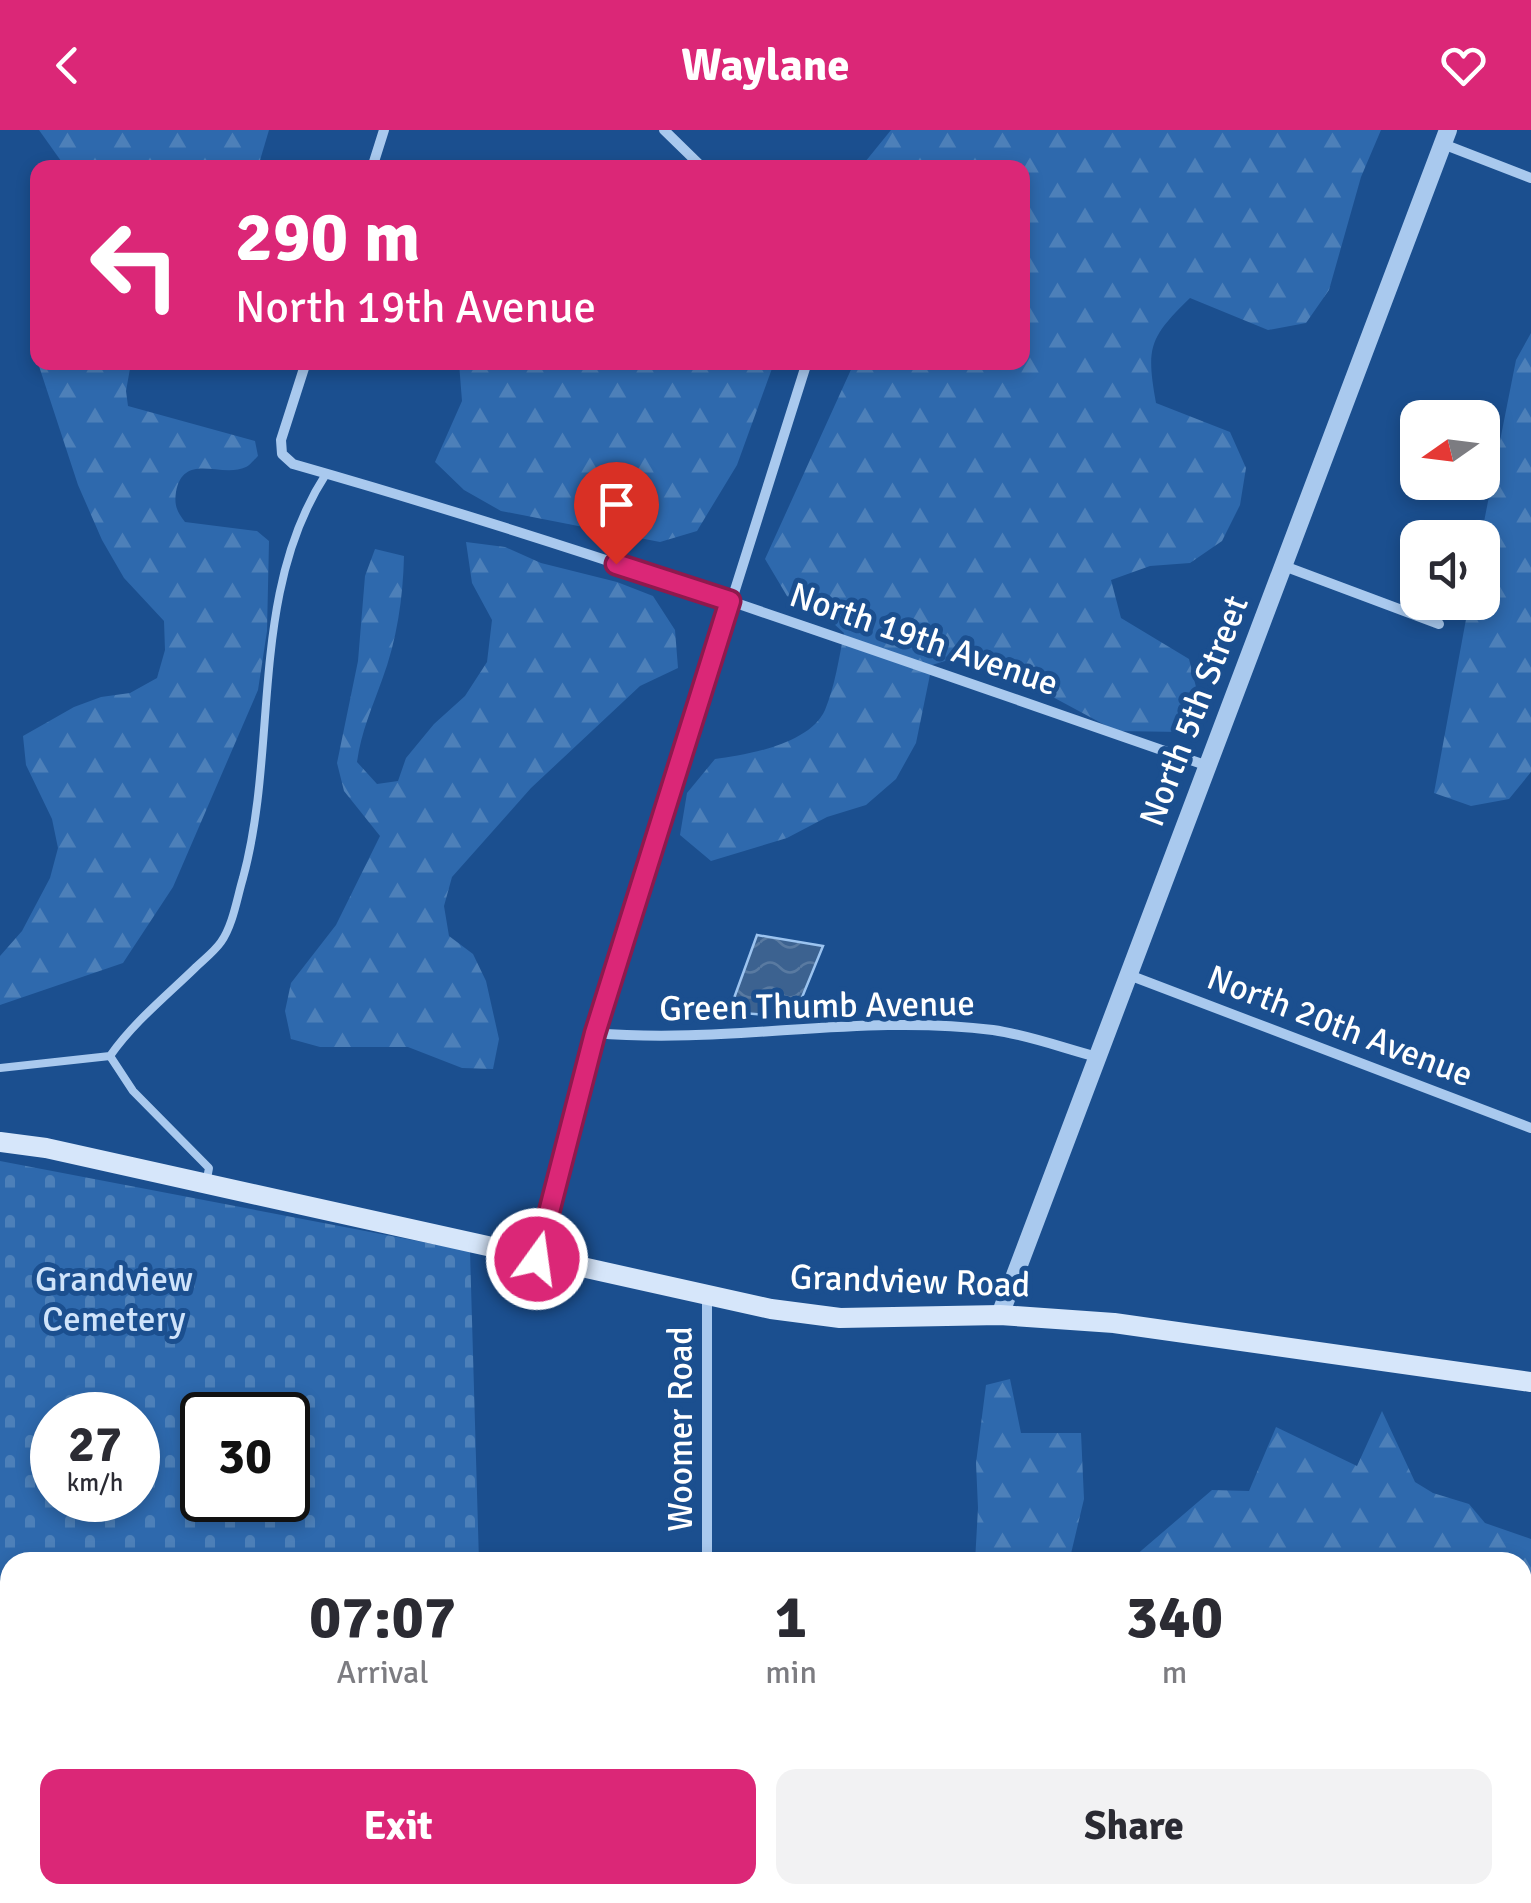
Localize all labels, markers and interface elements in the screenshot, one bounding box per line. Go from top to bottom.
icon: back [40,38,95,93]
text: Waylane [681,38,850,93]
icon: heart [1436,38,1491,93]
text: 290 m [235,194,420,280]
icon: left [70,200,200,330]
text: North 19th Avenue [235,280,596,335]
north arrow [1400,400,1500,500]
map controls [1400,400,1500,620]
pin [574,462,659,565]
icon: arrive [589,477,644,532]
button: sound [1400,520,1500,620]
street label: North 19th Avenue [784,573,1064,705]
street label: North 5th Street [1130,590,1258,832]
street label: North 20th Avenue [1201,956,1479,1096]
street label: Green Thumb Avenue [659,982,975,1030]
position arrow [485,1207,589,1311]
street label: Grandview Road [789,1255,1031,1307]
park label: Grandview Cemetery [35,1258,193,1341]
street label: Woomer Road [659,1326,702,1532]
speed limit sign: 30 [180,1392,310,1522]
text: 27 [68,1414,122,1476]
text: km/h [67,1467,123,1498]
text: 07:07 [309,1581,456,1655]
text: 1 [775,1581,807,1655]
text: 340 [1126,1581,1223,1655]
text: Arrival [337,1653,429,1692]
text: min [765,1653,817,1692]
text: m [1162,1653,1187,1692]
button: Exit [40,1769,756,1884]
button: Share [776,1769,1492,1884]

